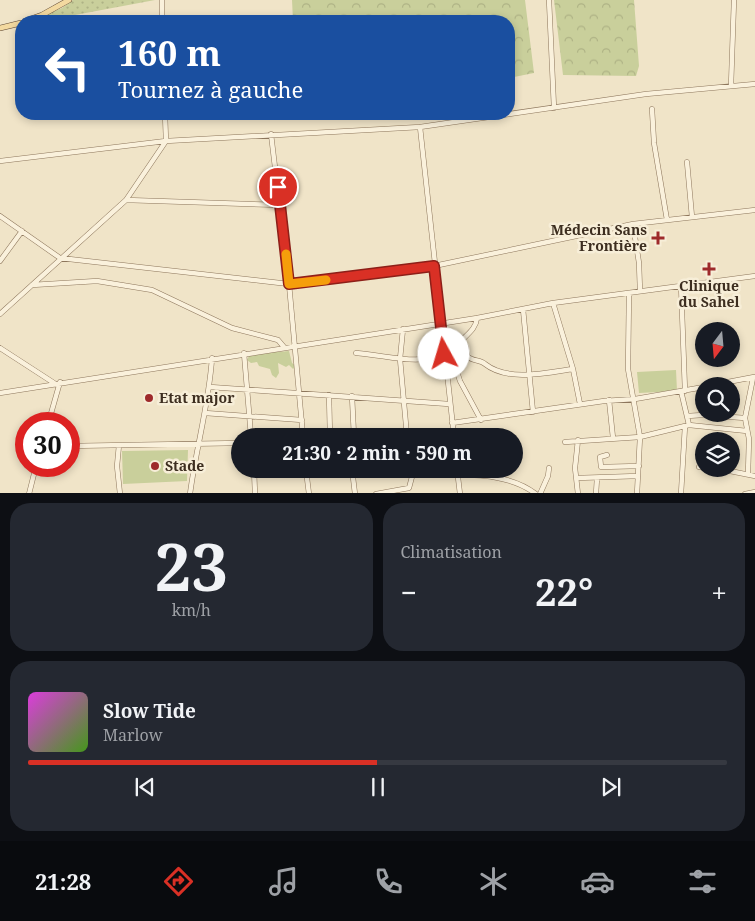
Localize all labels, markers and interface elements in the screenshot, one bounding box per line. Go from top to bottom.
text: 160 m [118,29,221,76]
icon: left [35,35,100,100]
text: Tournez à gauche [118,74,303,104]
pin [257,166,299,208]
icon: arrive [264,173,292,201]
place label: Médecin Sans Frontière [551,220,647,255]
marker: Médecin Sans Frontière [651,231,665,245]
marker: Clinique du Sahel [702,262,716,276]
place label: Clinique du Sahel [679,276,739,311]
north arrow [695,322,740,368]
map controls [695,322,740,477]
position arrow [417,327,469,379]
button: search [695,377,740,422]
place label: Etat major [159,388,235,407]
marker: Etat major [143,392,155,404]
speed limit sign: 30 [15,412,80,477]
button: layers [695,432,740,477]
text: 21:30 · 2 min · 590 m [282,440,472,466]
place label: Stade [165,456,204,475]
marker: Stade [149,460,161,472]
text: 23 [155,522,228,610]
text: Climatisation [401,541,502,563]
text: 22° [535,565,593,617]
text: − [401,573,417,611]
text: + [711,573,727,611]
text: km/h [172,599,211,621]
text: Slow Tide [103,698,196,724]
text: Marlow [103,724,163,746]
icon: previous [131,773,159,801]
icon: pause [364,773,392,801]
icon: next [597,773,625,801]
icon: directions [161,864,196,899]
icon: music [266,864,301,899]
icon: phone [371,864,406,899]
icon: climate [476,864,511,899]
icon: car [580,864,615,899]
icon: filters [685,864,720,899]
text: 21:28 [35,866,91,896]

